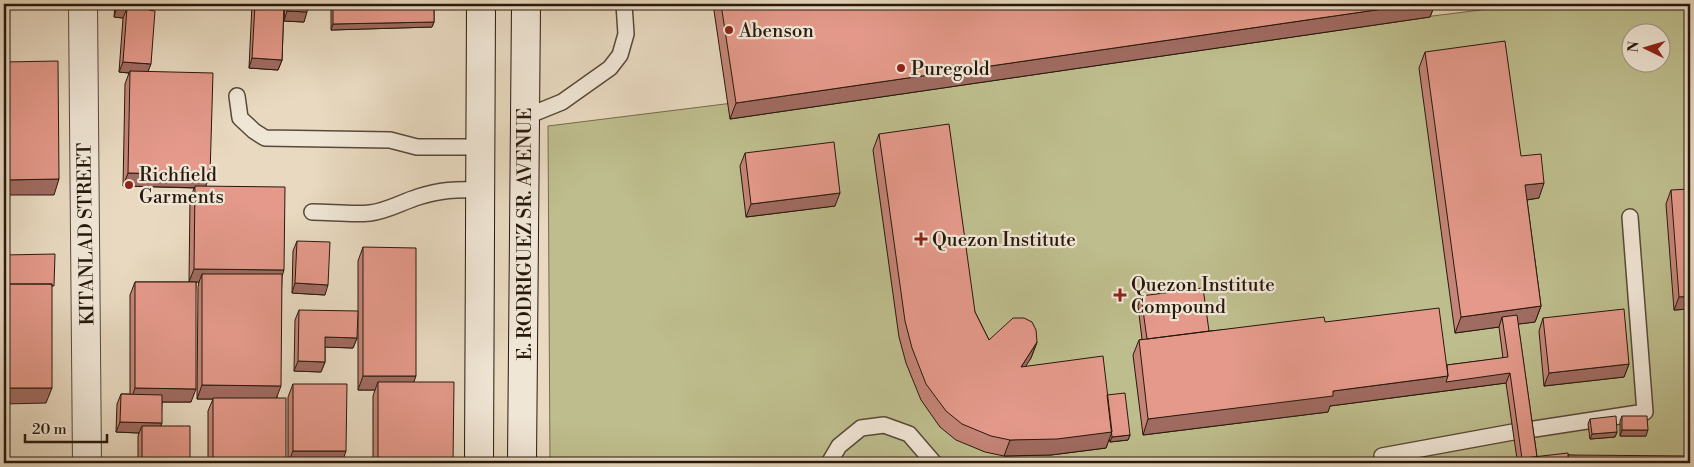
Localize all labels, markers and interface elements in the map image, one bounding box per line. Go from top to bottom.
place label: Abenson [738,19,814,43]
north arrow [1622,22,1672,72]
marker: Abenson [723,24,735,36]
text: N [1625,41,1643,53]
place label: Puregold [911,57,990,81]
marker: Puregold [895,62,907,74]
street label: E. RODRIGUEZ SR. AVENUE [513,108,537,360]
street label: KITANLAD STREET [72,142,100,326]
place label: Richfield Garments [139,163,224,209]
marker: Richfield Garments [123,179,135,191]
place label: Quezon Institute [932,228,1076,252]
marker: Quezon Institute [914,232,928,246]
place label: Quezon Institute Compound [1131,273,1275,319]
marker: Quezon Institute Compound [1113,288,1127,302]
scale bar [25,412,108,444]
text: 20 m [32,420,67,439]

